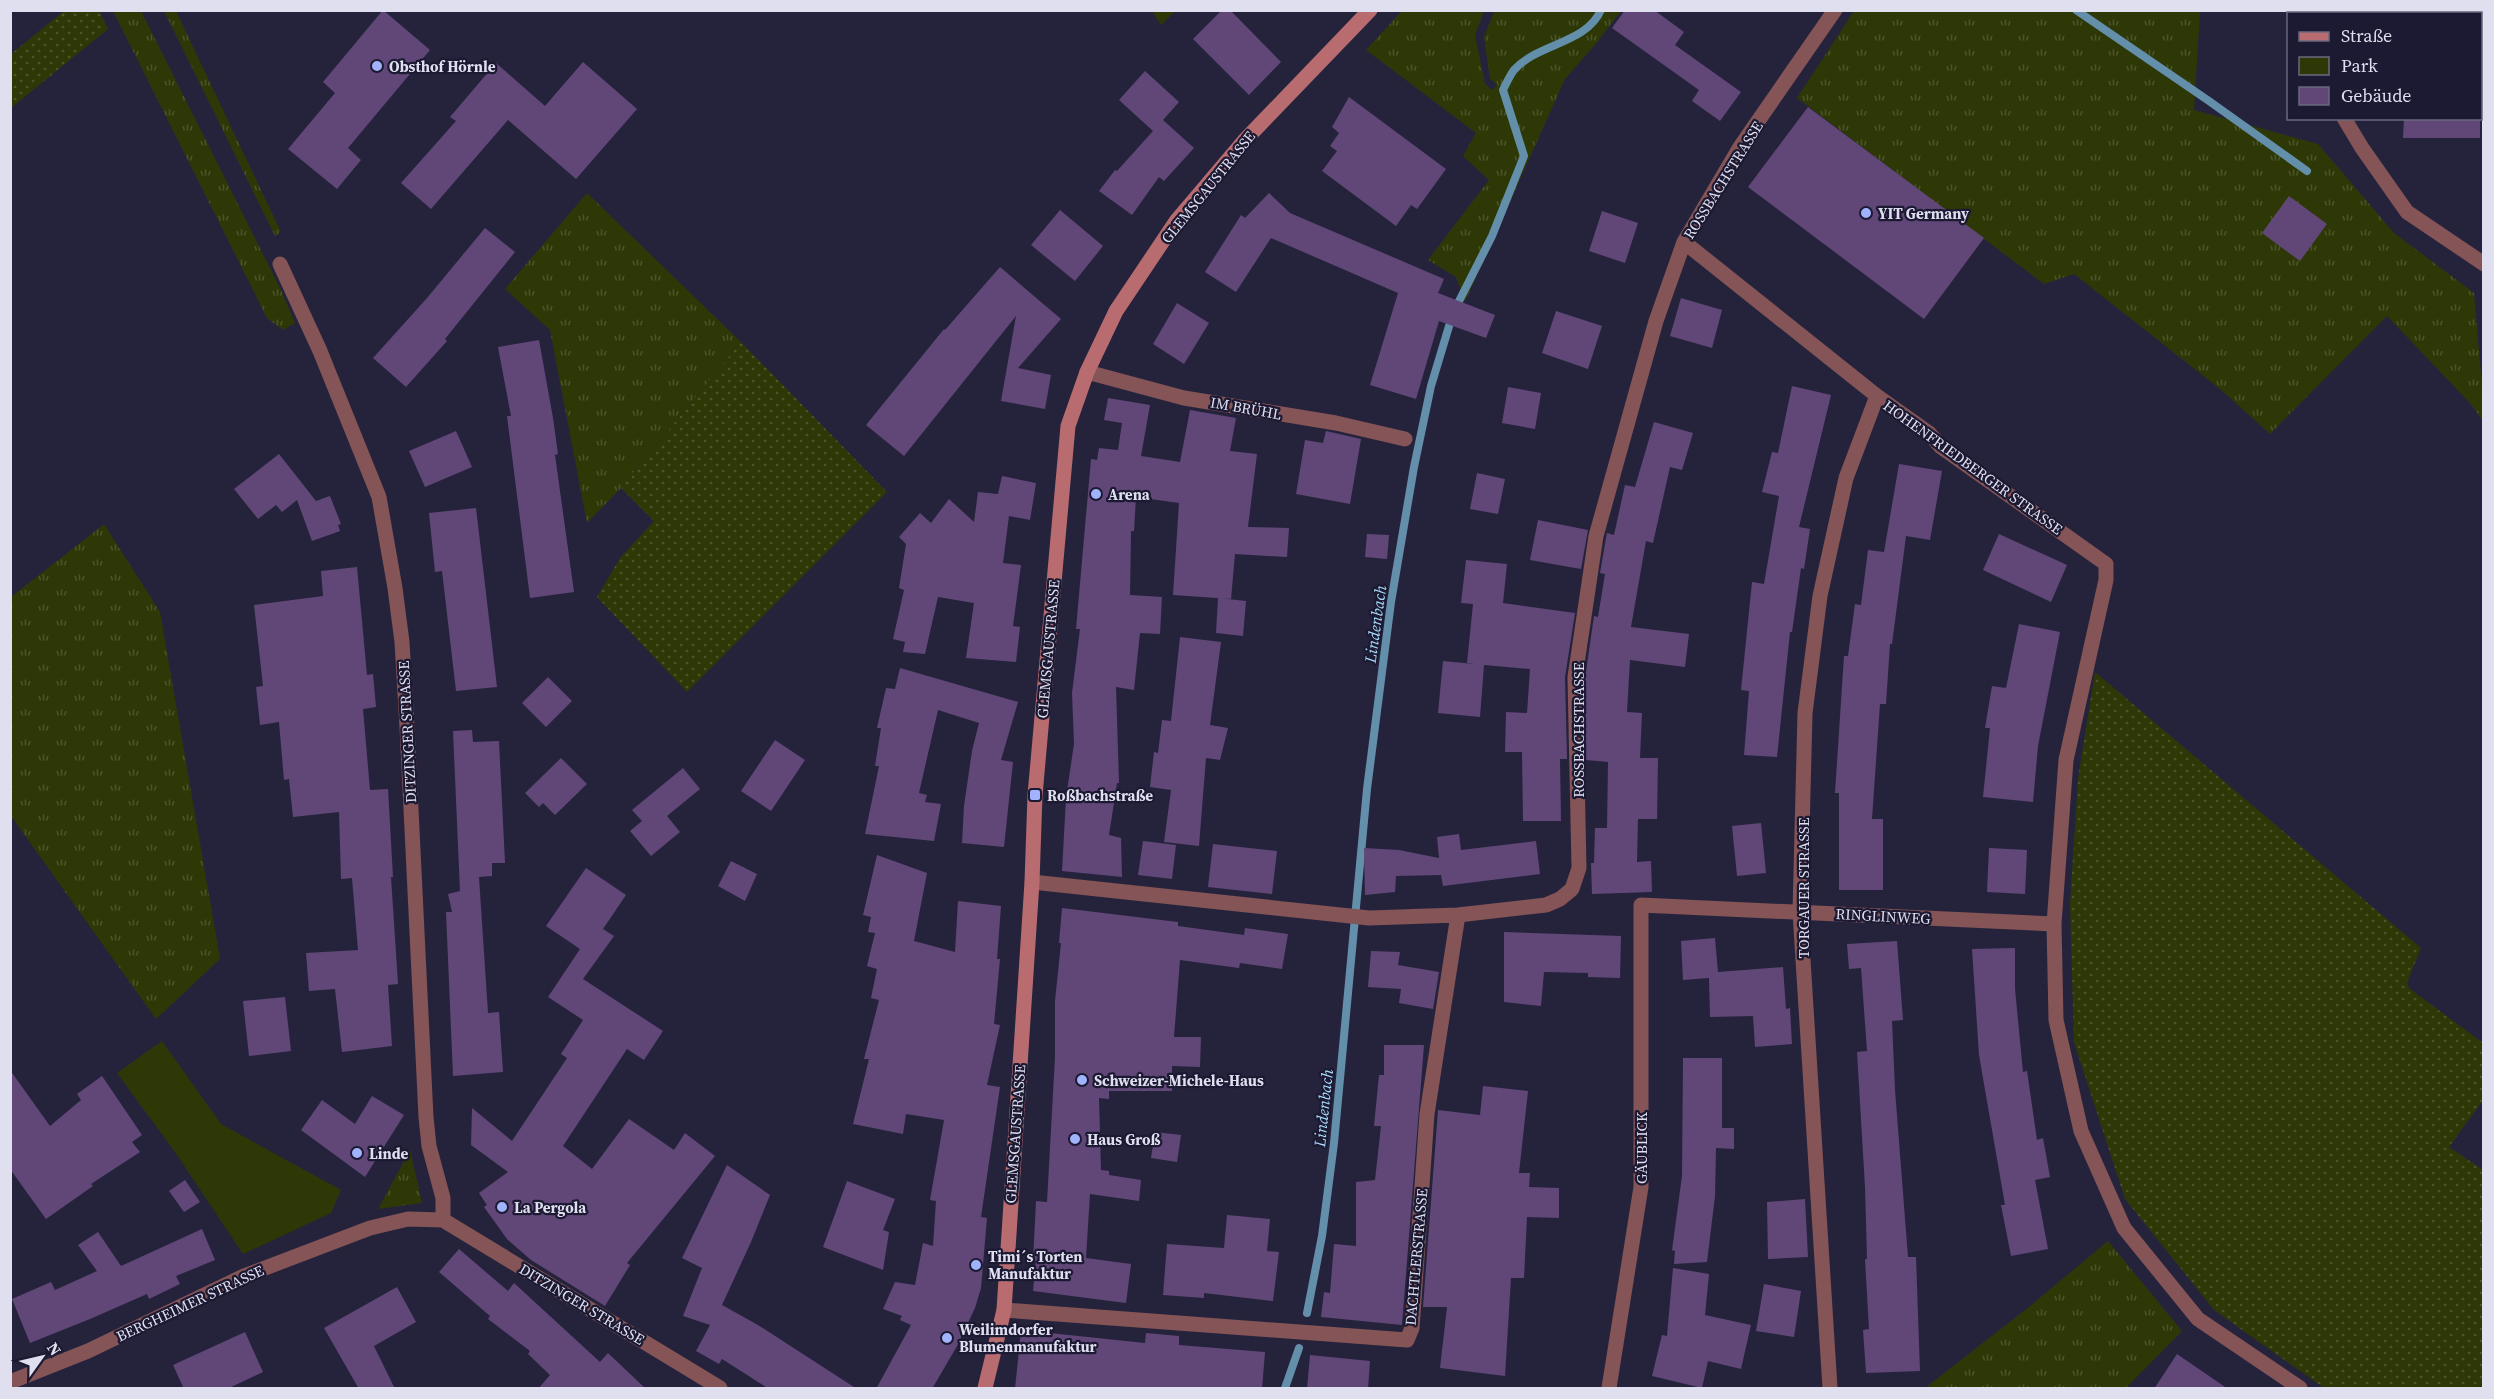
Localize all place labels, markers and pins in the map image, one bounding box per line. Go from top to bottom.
place label: Obsthof Hörnle [389,56,496,77]
marker: Obsthof Hörnle [370,59,384,73]
place label: YIT Germany [1878,203,1969,224]
marker: YIT Germany [1859,206,1873,220]
place label: Arena [1108,484,1151,505]
marker: Arena [1089,487,1103,501]
place label: Roßbachstraße [1047,785,1153,806]
marker: Roßbachstraße [1028,788,1042,802]
place label: Schweizer-Michele-Haus [1094,1070,1264,1091]
marker: Schweizer-Michele-Haus [1075,1073,1089,1087]
place label: Haus Groß [1087,1129,1160,1150]
marker: Haus Groß [1068,1132,1082,1146]
place label: Linde [369,1143,409,1164]
marker: Linde [350,1146,364,1160]
place label: La Pergola [514,1197,587,1218]
marker: La Pergola [495,1200,509,1214]
place label: Timi´s Torten Manufaktur [988,1246,1083,1284]
marker: Timi´s Torten Manufaktur [969,1258,983,1272]
place label: Weilimdorfer Blumenmanufaktur [959,1319,1097,1357]
marker: Weilimdorfer Blumenmanufaktur [940,1331,954,1345]

